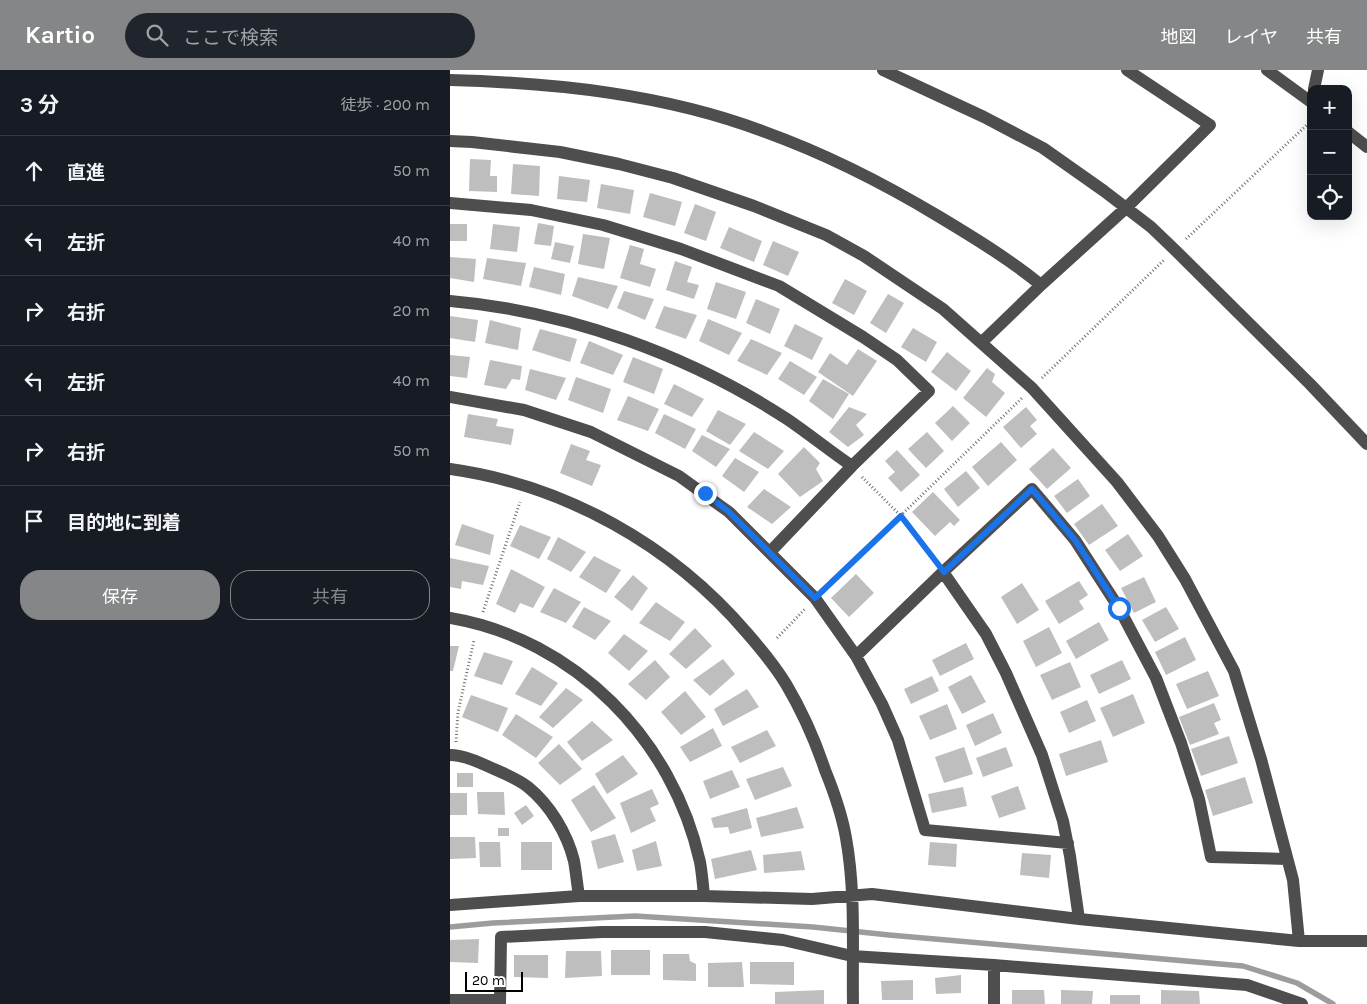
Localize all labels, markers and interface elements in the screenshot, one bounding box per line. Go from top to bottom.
search box [125,13,475,58]
text: Kartio [25,21,95,49]
icon: search [143,21,171,49]
text: 地図 [1161,26,1197,48]
text: レイヤ [1225,26,1278,48]
text: 共有 [1306,26,1342,48]
text: ここで検索 [183,27,278,49]
map controls [1307,85,1352,220]
button: + [1307,85,1352,130]
text: 3 分 [20,93,59,117]
text: 徒歩 · 200 m [341,95,430,114]
button: − [1307,130,1352,175]
icon: ahead [20,157,48,185]
text: 50 m [393,161,430,180]
text: 直進 [67,162,105,184]
button: locate [1307,175,1352,220]
icon: left [20,227,48,255]
text: 40 m [393,231,430,250]
text: 左折 [67,232,105,254]
icon: right [20,297,48,325]
text: 20 m [392,301,430,320]
text: 右折 [67,302,105,324]
icon: left [20,367,48,395]
text: 40 m [393,371,430,390]
text: 左折 [67,372,105,394]
icon: right [20,437,48,465]
text: 50 m [393,441,430,460]
text: 右折 [67,442,105,464]
route end [694,482,717,505]
icon: arrive [20,507,48,535]
text: 目的地に到着 [67,512,181,534]
button: 保存 [20,570,220,620]
button: 共有 [230,570,430,620]
route start [1108,597,1131,620]
scale bar [465,969,522,992]
text: 20 m [472,972,505,989]

